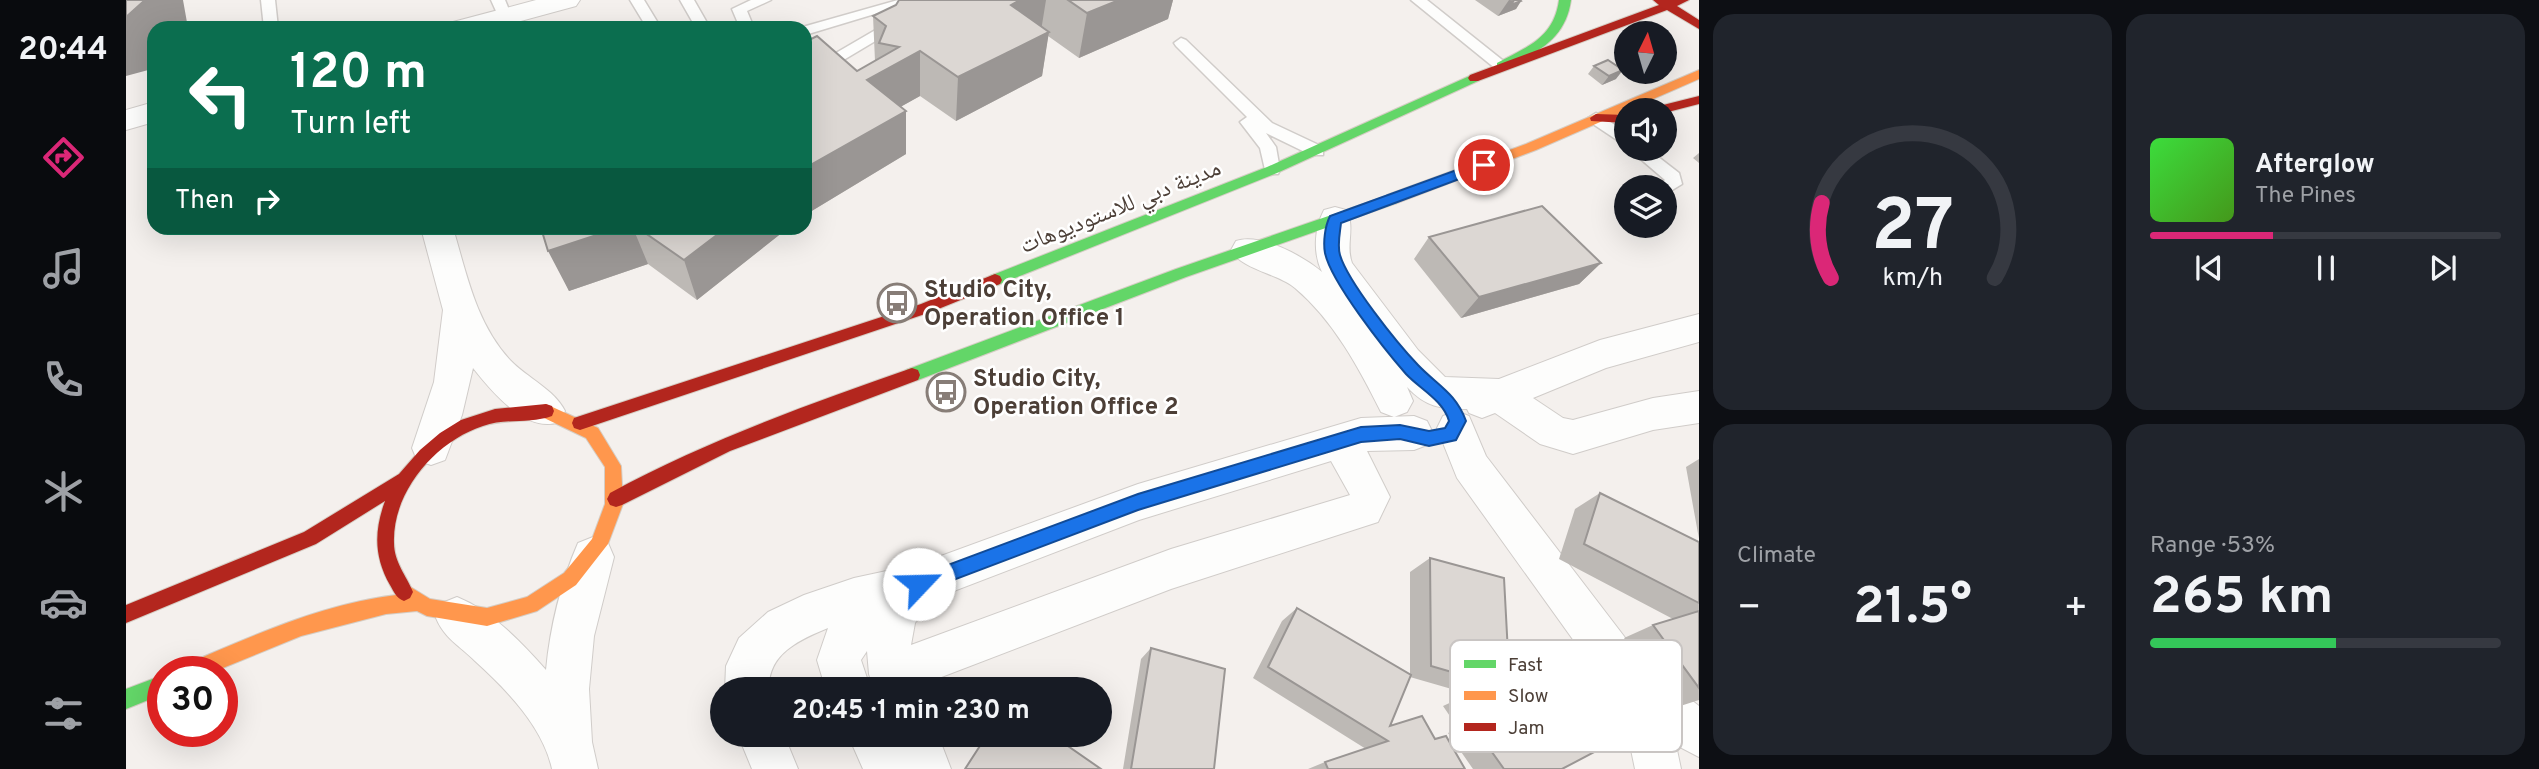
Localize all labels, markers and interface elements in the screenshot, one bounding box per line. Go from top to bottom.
north arrow [1614,21,1676,84]
map controls [1614,21,1677,238]
text: 20:44 [18,31,108,71]
text: 120 m [290,44,427,106]
icon: left [175,49,266,140]
button: sound [1614,98,1677,161]
text: Turn left [290,105,411,145]
icon: directions [39,133,88,182]
pin [1454,135,1514,195]
icon: arrive [1465,146,1503,184]
text: Afterglow [2255,149,2375,182]
street label: مدينة دبي للاستوديوهات [1016,154,1226,264]
button: layers [1614,175,1677,238]
icon: right [248,182,286,220]
text: The Pines [2255,182,2356,211]
text: Then [175,185,234,218]
text: 27 [1871,185,1954,277]
icon: music [39,244,88,293]
icon: previous [2190,249,2228,287]
icon: pause [2307,249,2345,287]
icon: next [2424,249,2462,287]
text: km/h [1882,263,1943,295]
place label: Studio City, Operation Office 1 [924,276,1125,334]
bus stop icon: Studio City, Operation Office 1 [876,282,918,324]
icon: phone [39,355,88,404]
place label: Studio City, Operation Office 2 [973,365,1179,423]
bus stop icon: Studio City, Operation Office 2 [925,371,967,413]
icon: climate [39,467,88,516]
text: Range · 53% [2150,532,2275,561]
text: Climate [1737,542,1816,571]
position arrow [882,547,956,621]
text: 265 km [2150,566,2333,632]
text: 21.5° [1853,576,1972,642]
icon: car [39,578,88,627]
text: − [1737,585,1762,634]
text: + [2063,585,2088,634]
legend [1450,640,1682,752]
text: Fast [1508,654,1543,678]
speed limit sign: 30 [147,656,238,747]
text: Slow [1508,685,1548,709]
icon: filters [39,689,88,738]
text: 20:45 · 1 min · 230 m [792,695,1030,728]
text: Jam [1508,717,1545,741]

